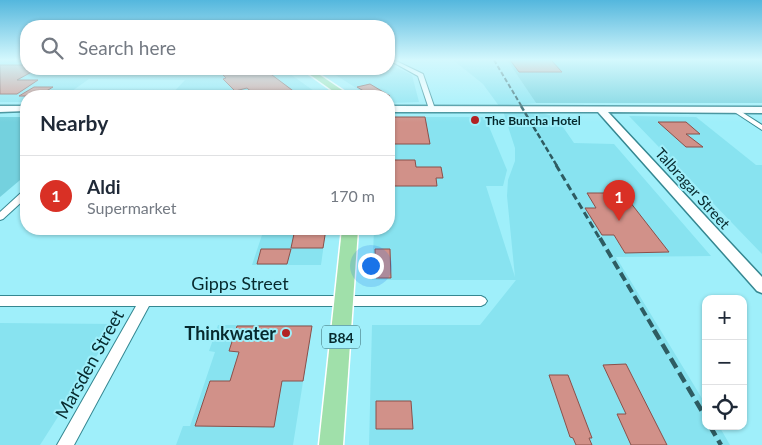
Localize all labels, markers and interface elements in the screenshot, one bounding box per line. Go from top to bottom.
search box [20,20,395,75]
icon: search [38,34,66,62]
text: Search here [78,36,176,59]
text: Nearby [40,110,108,135]
place label: The Buncha Hotel [485,113,581,128]
marker: The Buncha Hotel [469,114,481,126]
street label: Talbragar Street [652,144,735,233]
text: Aldi [87,175,121,198]
pin: 1 [603,180,635,221]
text: 1 [51,186,61,205]
text: 170 m [330,186,375,205]
text: Supermarket [87,198,176,217]
your location [358,253,384,279]
street label: Gipps Street [191,272,289,294]
map controls [702,295,747,430]
button: + [702,295,747,340]
street label: Marsden Street [50,305,128,422]
place label: Thinkwater [185,322,276,344]
road number: B84 [322,326,360,348]
marker: Thinkwater [280,327,292,339]
button: − [702,340,747,385]
button: locate [702,385,747,430]

